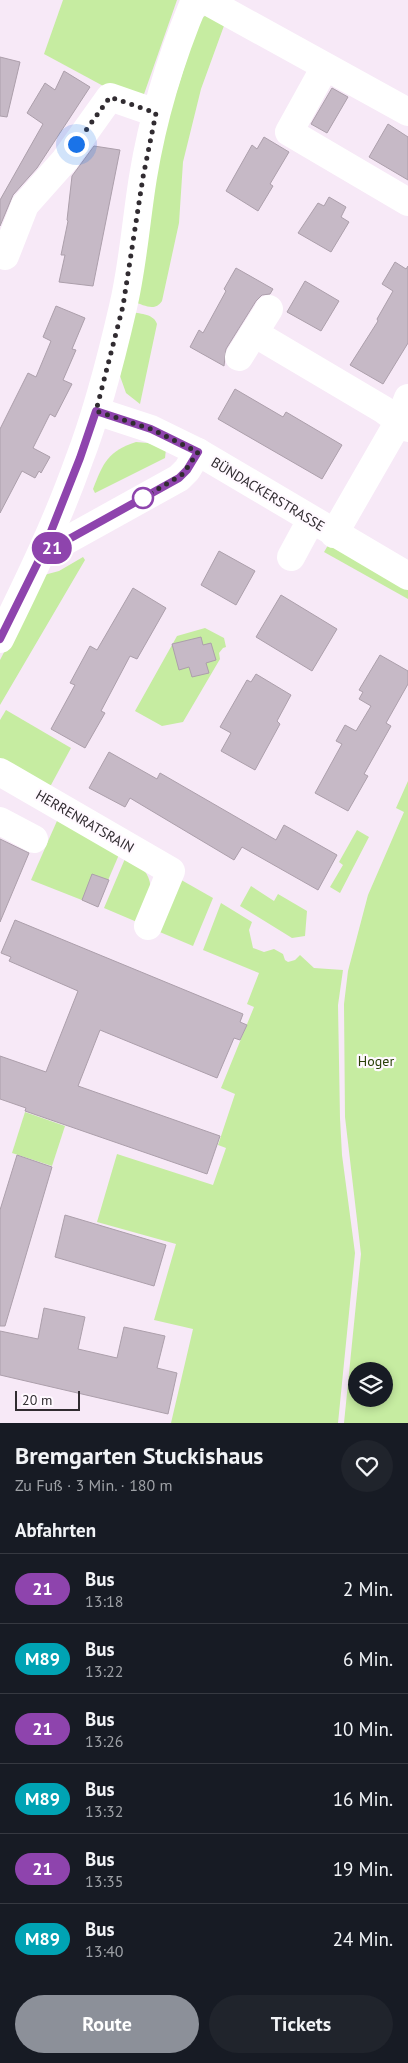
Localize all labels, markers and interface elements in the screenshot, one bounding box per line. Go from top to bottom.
your location [64,132,89,157]
street label: BÜNDACKERSTRASSE [208,453,328,535]
unlabelled marker [132,487,154,509]
line badge: 21 [30,532,74,564]
text: 21 [42,536,62,559]
street label: HERRENRATSRAIN [33,786,137,856]
park label: Hoger [358,1052,394,1070]
map controls [348,1362,393,1407]
button: layers [348,1362,393,1407]
scale bar [15,1388,80,1411]
text: 20 m [22,1391,52,1409]
text: Bremgarten Stuckishaus [15,1440,263,1471]
button: heart [341,1440,393,1492]
text: Zu Fuß · 3 Min. · 180 m [15,1475,173,1495]
text: Abfahrten [15,1518,96,1542]
text: Bus [85,1567,114,1591]
text: 21 [32,1577,53,1600]
text: 2 Min. [343,1577,393,1601]
text: 13:18 [85,1591,123,1611]
text: Bus [85,1637,114,1661]
text: M89 [25,1647,60,1670]
text: 6 Min. [343,1647,393,1671]
text: 13:22 [85,1661,123,1681]
text: Bus [85,1707,114,1731]
text: 21 [32,1717,53,1740]
text: 10 Min. [333,1717,393,1741]
text: 13:26 [85,1731,123,1751]
text: Bus [85,1777,114,1801]
text: M89 [25,1787,60,1810]
text: 16 Min. [333,1787,393,1811]
text: 13:32 [85,1801,123,1821]
text: Bus [85,1847,114,1871]
text: 21 [32,1857,53,1880]
text: 19 Min. [333,1857,393,1881]
text: 13:35 [85,1871,123,1891]
text: Bus [85,1917,114,1941]
text: M89 [25,1927,60,1950]
text: 24 Min. [333,1927,393,1951]
text: 13:40 [85,1941,123,1961]
button: Route [15,1995,199,2053]
button: Tickets [209,1995,393,2053]

